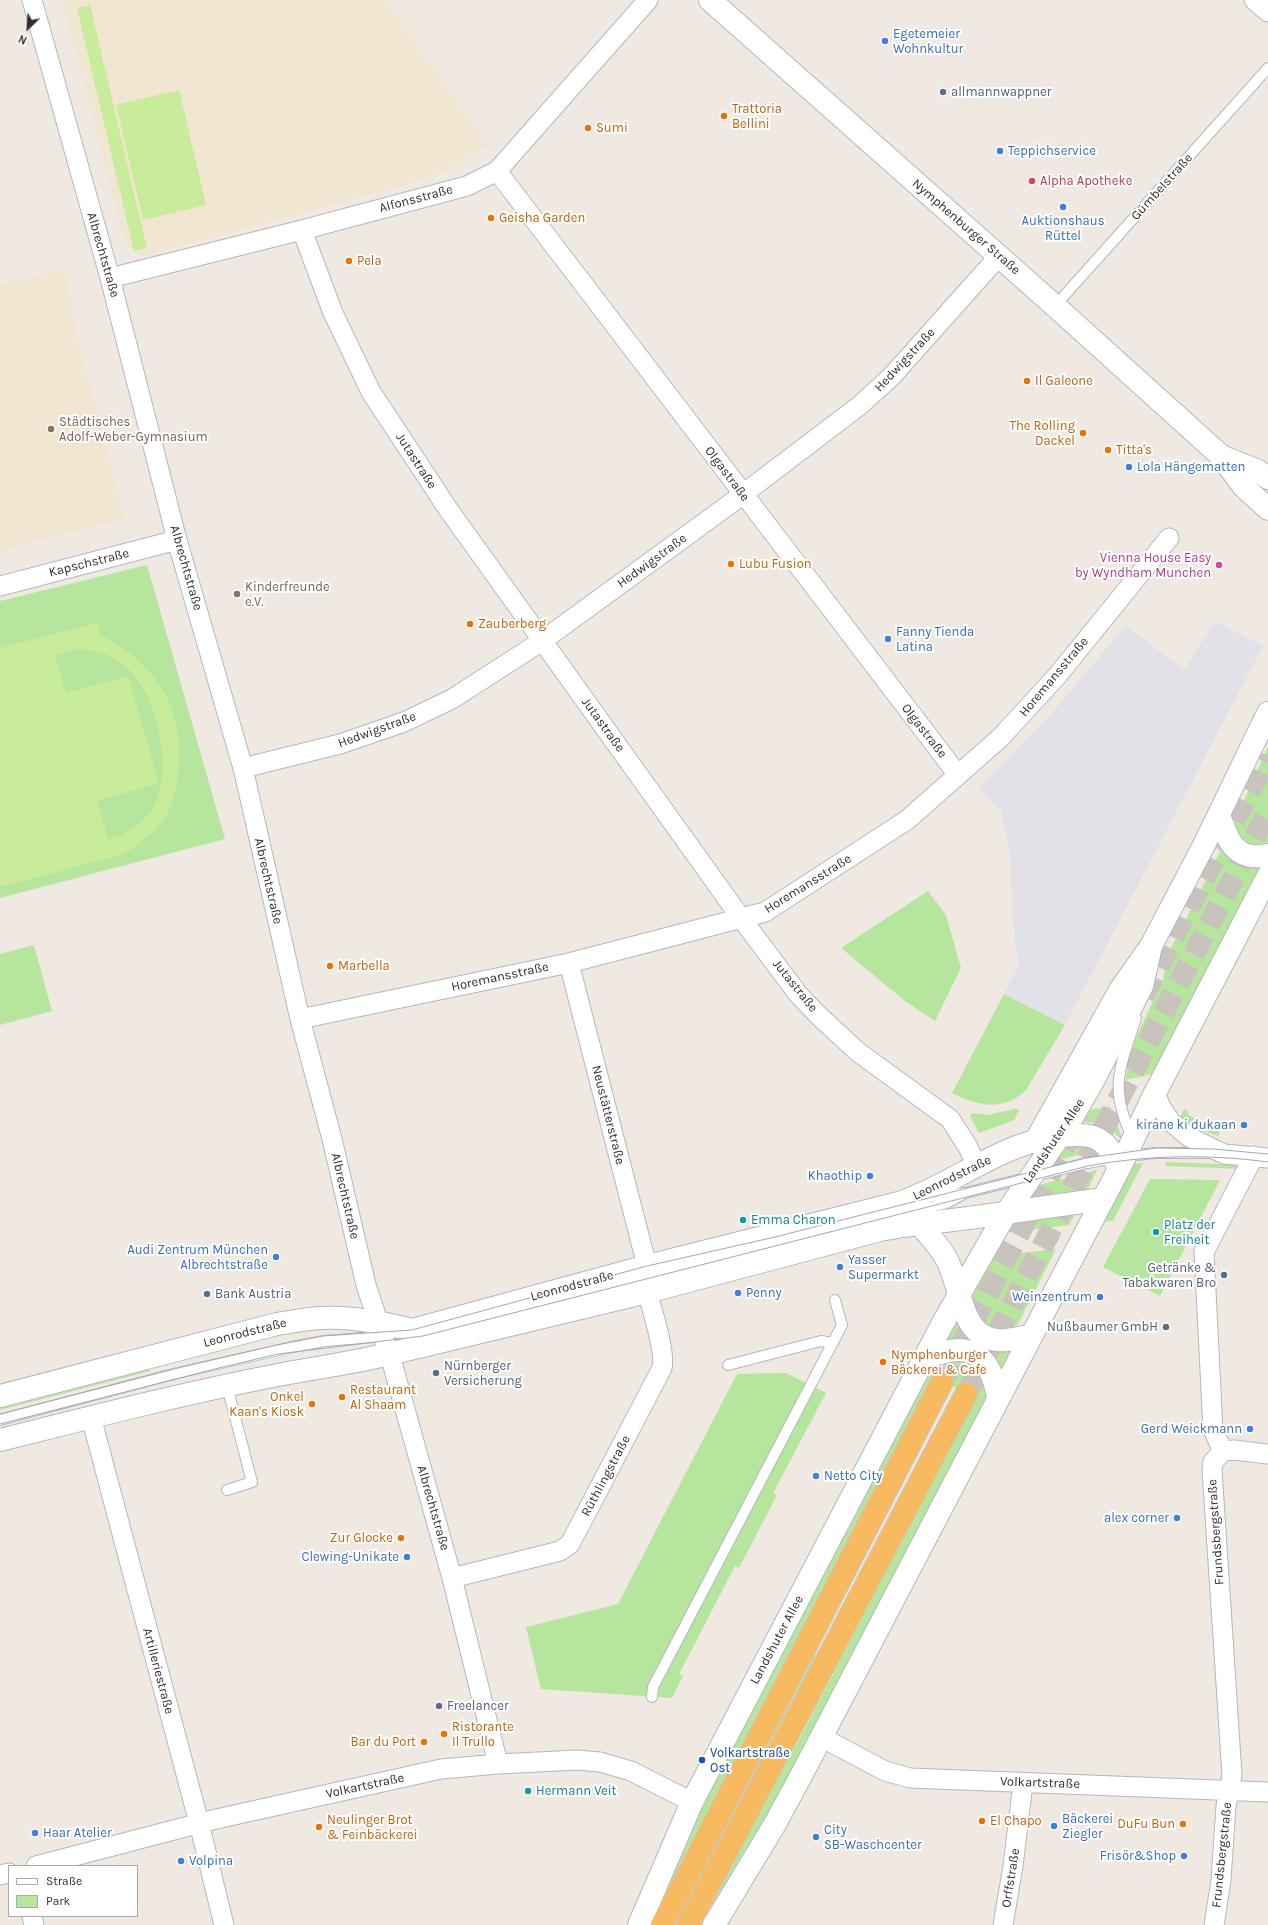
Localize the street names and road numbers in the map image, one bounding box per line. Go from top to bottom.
street label: Gümbelstraße [1128,150,1196,224]
street label: Nymphenburger Straße [909,176,1023,278]
street label: Alfonsstraße [377,182,455,216]
street label: Albrechtstraße [83,211,123,299]
street label: Hedwigstraße [871,325,939,395]
street label: Jutastraße [392,430,440,492]
street label: Olgastraße [701,443,753,505]
street label: Albrechtstraße [166,524,206,612]
street label: Hedwigstraße [614,531,690,591]
street label: Kapschstraße [47,545,131,581]
street label: Horemansstraße [1016,634,1092,720]
street label: Jutastraße [578,695,628,755]
street label: Olgastraße [898,701,950,761]
street label: Hedwigstraße [336,709,418,751]
street label: Albrechtstraße [251,836,285,926]
street label: Horemansstraße [762,851,854,917]
street label: Jutastraße [769,956,821,1016]
street label: Horemansstraße [450,959,550,995]
street label: Neustätterstraße [588,1064,628,1166]
street label: Landshuter Allee [1020,1096,1088,1186]
street label: Albrechtstraße [328,1151,362,1241]
street label: Leonrodstraße [910,1152,994,1204]
street label: Leonrodstraße [529,1267,615,1305]
street label: Leonrodstraße [202,1315,288,1351]
street label: Rüthlingstraße [578,1433,634,1519]
street label: Albrechtstraße [413,1464,453,1552]
street label: Frundsbergstraße [1205,1478,1227,1586]
street label: Landshuter Allee [747,1593,807,1687]
street label: Artilleriestraße [139,1626,177,1716]
street label: Volkartstraße [324,1770,406,1802]
street label: Volkartstraße [1000,1774,1080,1792]
street label: Frundsbergstraße [1209,1801,1235,1909]
street label: Orffstraße [999,1847,1023,1909]

